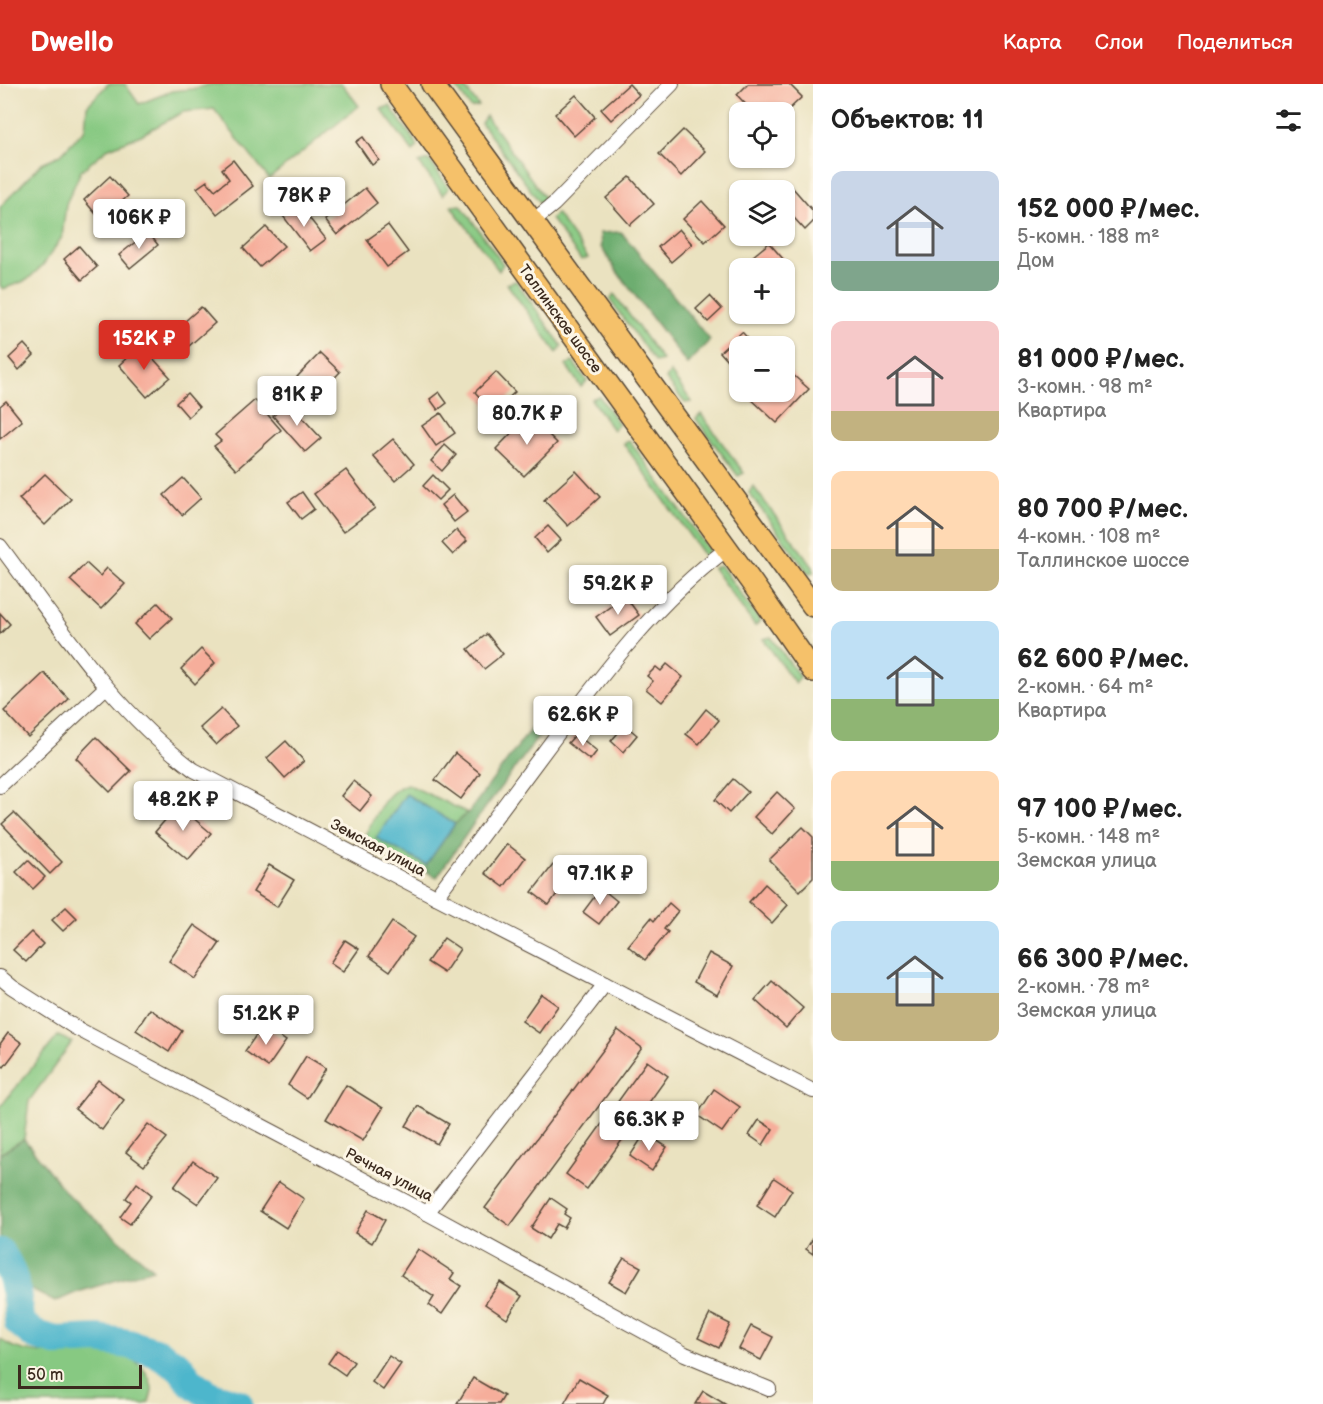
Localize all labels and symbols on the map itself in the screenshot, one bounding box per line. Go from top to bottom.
pin: 78K ₽ [262,177,346,228]
pin: 106K ₽ [90,199,188,250]
street label: Таллинское шоссе [514,261,606,377]
pin: 152K ₽ [95,320,193,371]
pin: 81K ₽ [255,376,339,427]
pin: 80.7K ₽ [472,395,582,446]
pin: 59.2K ₽ [563,565,673,616]
pin: 62.6K ₽ [528,696,638,747]
pin: 48.2K ₽ [128,781,238,832]
street label: Земская улица [327,815,429,881]
pin: 97.1K ₽ [545,855,655,906]
pin: 51.2K ₽ [211,995,321,1046]
pin: 66.3K ₽ [594,1101,704,1152]
street label: Речная улица [342,1144,436,1206]
scale bar [18,1362,142,1390]

